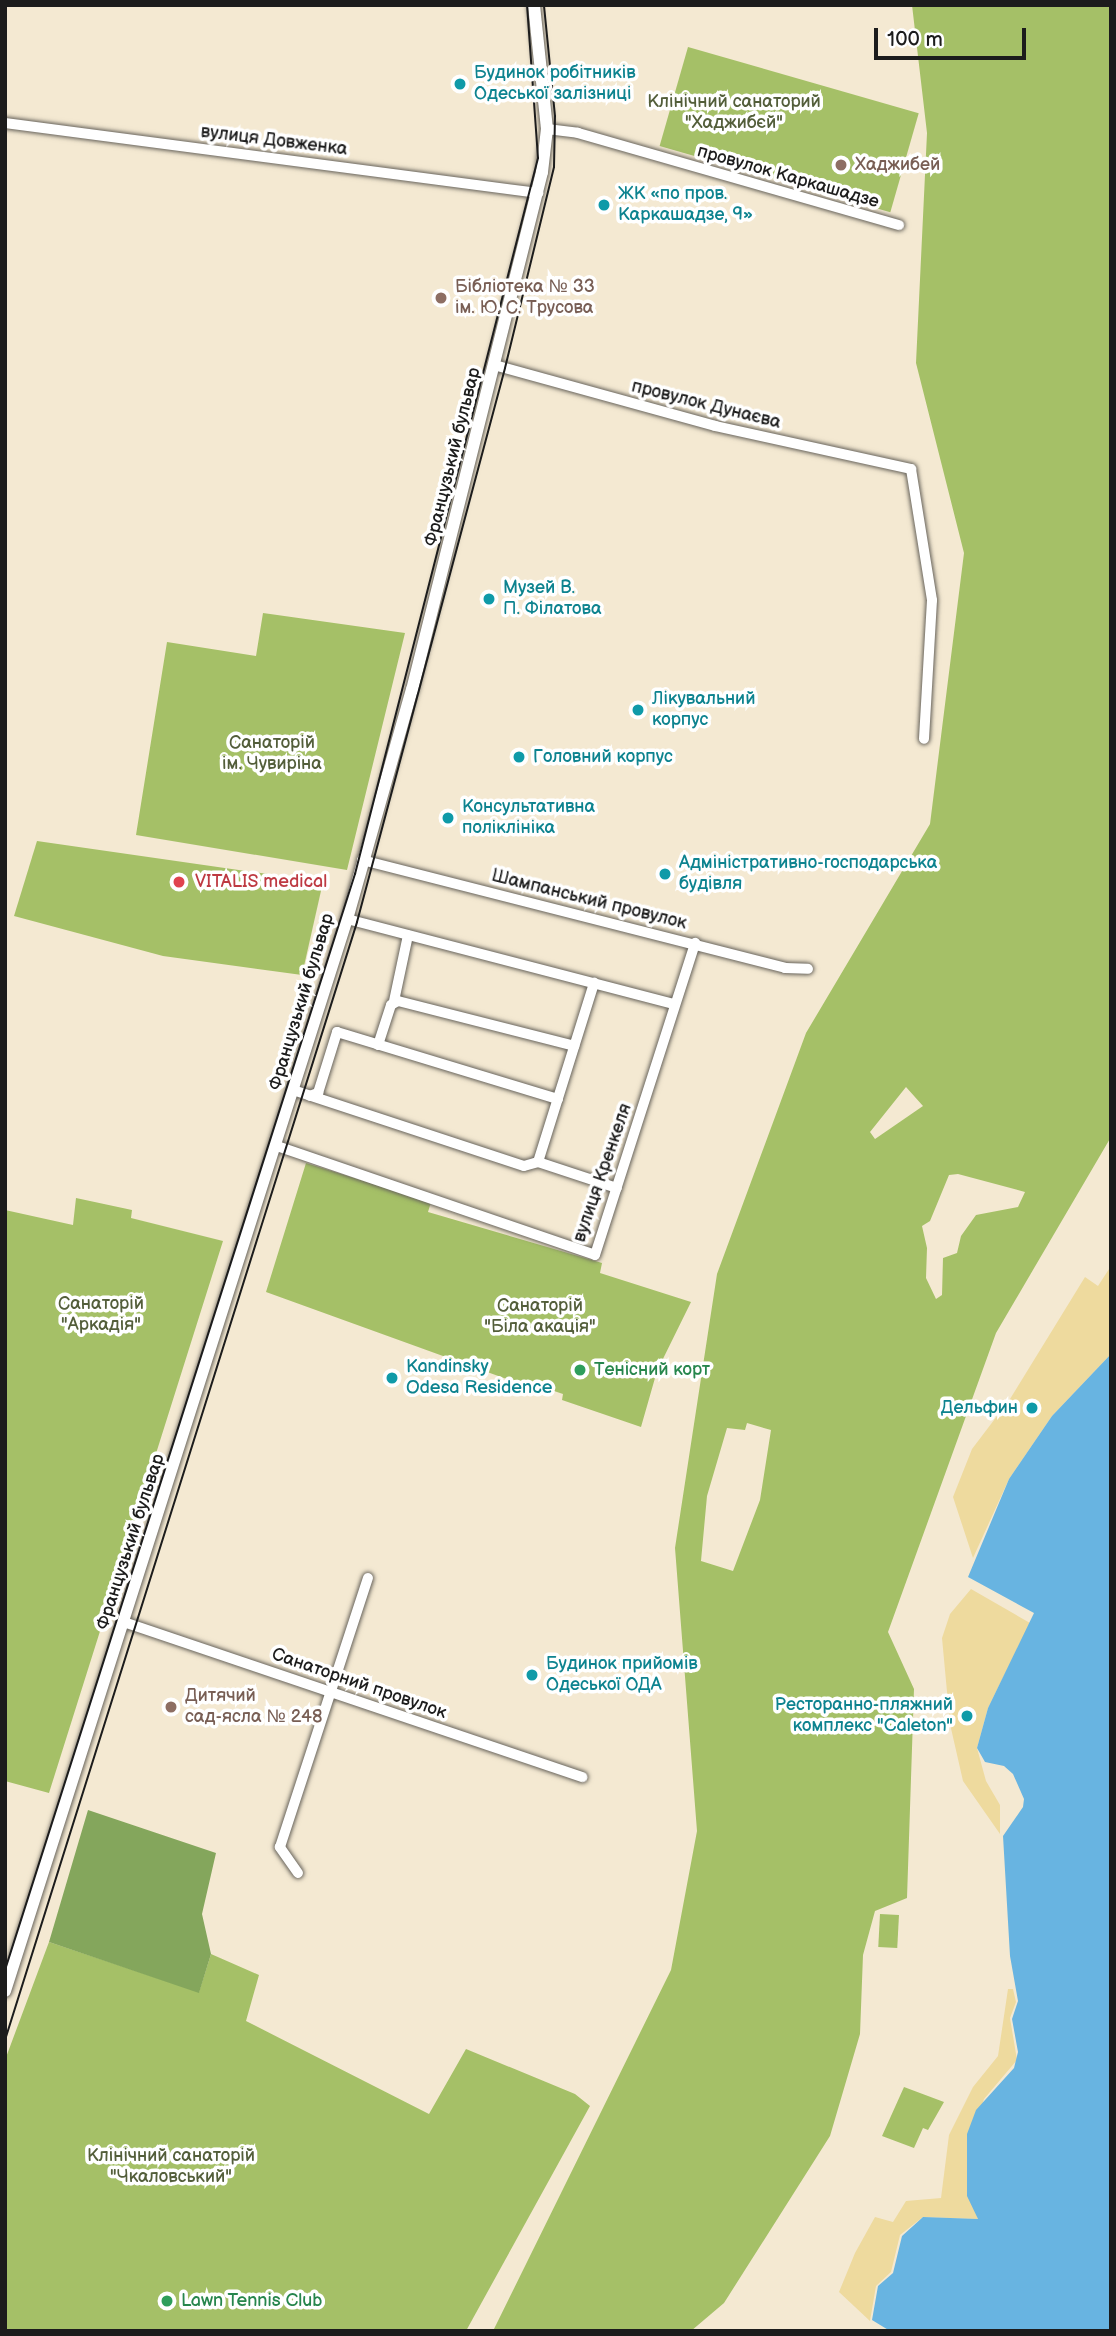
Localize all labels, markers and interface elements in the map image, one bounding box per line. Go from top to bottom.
scale bar [878,14,1030,58]
text: 100 m [887,27,943,52]
place label: Будинок робітників Одеської залізниці [474,63,636,106]
marker: Будинок робітників Одеської залізниці [452,76,468,92]
park label: Клінічний санаторий "Хаджибєй" [647,92,821,134]
street label: вулиця Довженка [199,121,349,161]
street label: провулок Каркашадзе [695,141,881,213]
place label: Хаджибей [855,154,940,176]
marker: Хаджибей [833,157,849,173]
place label: ЖК «по пров. Каркашадзе, 9» [618,184,753,227]
marker: ЖК «по пров. Каркашадзе, 9» [596,197,612,213]
place label: Бібліотека № 33 ім. Ю. С. Трусова [455,277,595,320]
marker: Бібліотека № 33 ім. Ю. С. Трусова [433,290,449,306]
street label: Французький бульвар [420,365,486,549]
street label: провулок Дунаєва [629,376,783,434]
place label: Музей В. П. Філатова [503,578,602,620]
marker: Музей В. П. Філатова [481,591,497,607]
place label: Лікувальний корпус [652,689,755,732]
marker: Лікувальний корпус [630,702,646,718]
park label: Санаторій ім. Чувиріна [222,733,322,776]
place label: Головний корпус [533,746,673,768]
marker: Головний корпус [511,749,527,765]
place label: Консультативна поліклініка [462,797,595,840]
marker: Консультативна поліклініка [440,810,456,826]
place label: Адміністративно-господарська будівля [679,853,937,896]
street label: Шампанський провулок [489,865,689,935]
marker: Адміністративно-господарська будівля [657,866,673,882]
place label: VITALIS medical [195,871,327,893]
marker: VITALIS medical [169,872,189,892]
street label: Французький бульвар [265,911,339,1093]
street label: вулиця Кренкеля [569,1101,637,1245]
park label: Санаторій "Аркадія" [58,1294,144,1336]
park label: Санаторій "Біла акація" [484,1296,596,1338]
place label: Kandinsky Odesa Residence [406,1357,552,1400]
place label: Тенісний корт [594,1359,710,1381]
marker: Тенісний корт [572,1362,588,1378]
marker: Kandinsky Odesa Residence [384,1370,400,1386]
place label: Дельфин [941,1397,1018,1419]
marker: Дельфин [1024,1400,1040,1416]
street label: Французький бульвар [92,1451,170,1633]
street label: Санаторний провулок [269,1644,449,1724]
place label: Будинок прийомів Одеської ОДА [546,1654,698,1696]
marker: Будинок прийомів Одеської ОДА [524,1667,540,1683]
place label: Дитячий сад-ясла № 248 [185,1686,323,1728]
place label: Ресторанно-пляжний комплекс "Caleton" [775,1695,953,1738]
marker: Дитячий сад-ясла № 248 [163,1699,179,1715]
marker: Ресторанно-пляжний комплекс "Caleton" [959,1708,975,1724]
park label: Клінічний санаторій "Чкаловський" [87,2146,255,2188]
place label: Lawn Tennis Club [181,2290,323,2312]
marker: Lawn Tennis Club [159,2293,175,2309]

